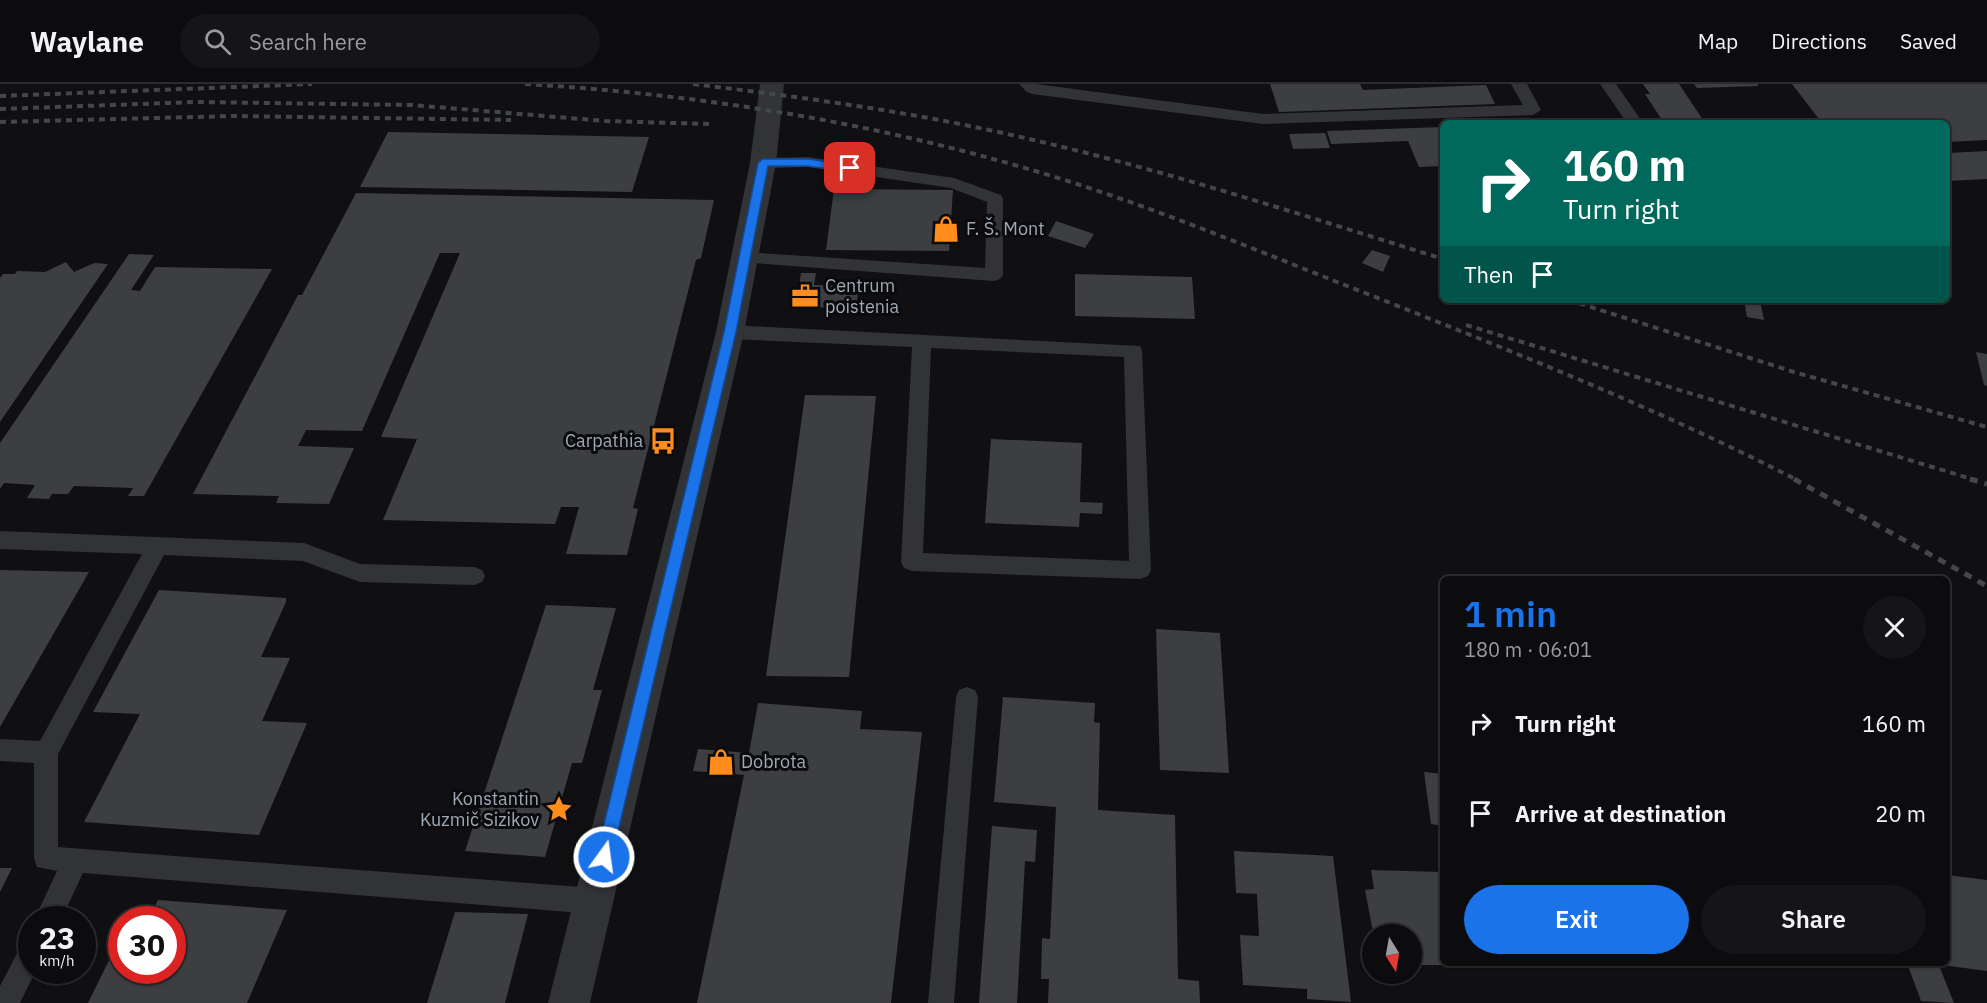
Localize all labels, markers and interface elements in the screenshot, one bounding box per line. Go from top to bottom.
search box [180,14,600,68]
text: Waylane [30,23,144,60]
icon: search [201,25,234,58]
text: Search here [249,27,367,56]
text: Map [1698,27,1738,55]
text: Directions [1771,27,1867,55]
text: Saved [1900,27,1957,55]
text: 160 m [1563,138,1686,193]
pin [824,142,875,193]
icon: right [1464,144,1542,222]
icon: arrive [833,151,866,184]
text: Turn right [1563,191,1680,226]
shop icon: F. Š. Mont [931,214,961,244]
place label: F. Š. Mont [966,216,1045,240]
icon: arrive [1526,258,1559,291]
text: Then [1464,260,1514,289]
place label: Centrum poistenia [825,274,900,318]
office icon: Centrum poistenia [790,281,820,311]
bus stop icon: Carpathia [648,426,678,456]
place label: Carpathia [565,429,643,452]
text: 1 min [1464,590,1557,637]
button: close [1863,596,1926,659]
text: 180 m · 06:01 [1464,636,1592,663]
icon: right [1464,707,1497,740]
text: Turn right [1515,709,1616,738]
text: 160 m [1862,709,1926,738]
shop icon: Dobrota [706,747,736,777]
place label: Dobrota [741,750,807,773]
place label: Konstantin Kuzmič Sizikov [420,787,539,831]
place icon: Konstantin Kuzmič Sizikov [544,794,574,824]
icon: arrive [1464,797,1497,830]
text: Arrive at destination [1515,799,1726,828]
text: 20 m [1875,799,1926,828]
position arrow [572,825,636,889]
button: Exit [1464,885,1689,954]
button: Share [1701,885,1926,954]
speed limit sign: 30 [108,906,186,984]
text: 23 [39,918,75,957]
north arrow [1362,924,1422,984]
map controls [1362,924,1422,984]
text: km/h [39,951,75,970]

